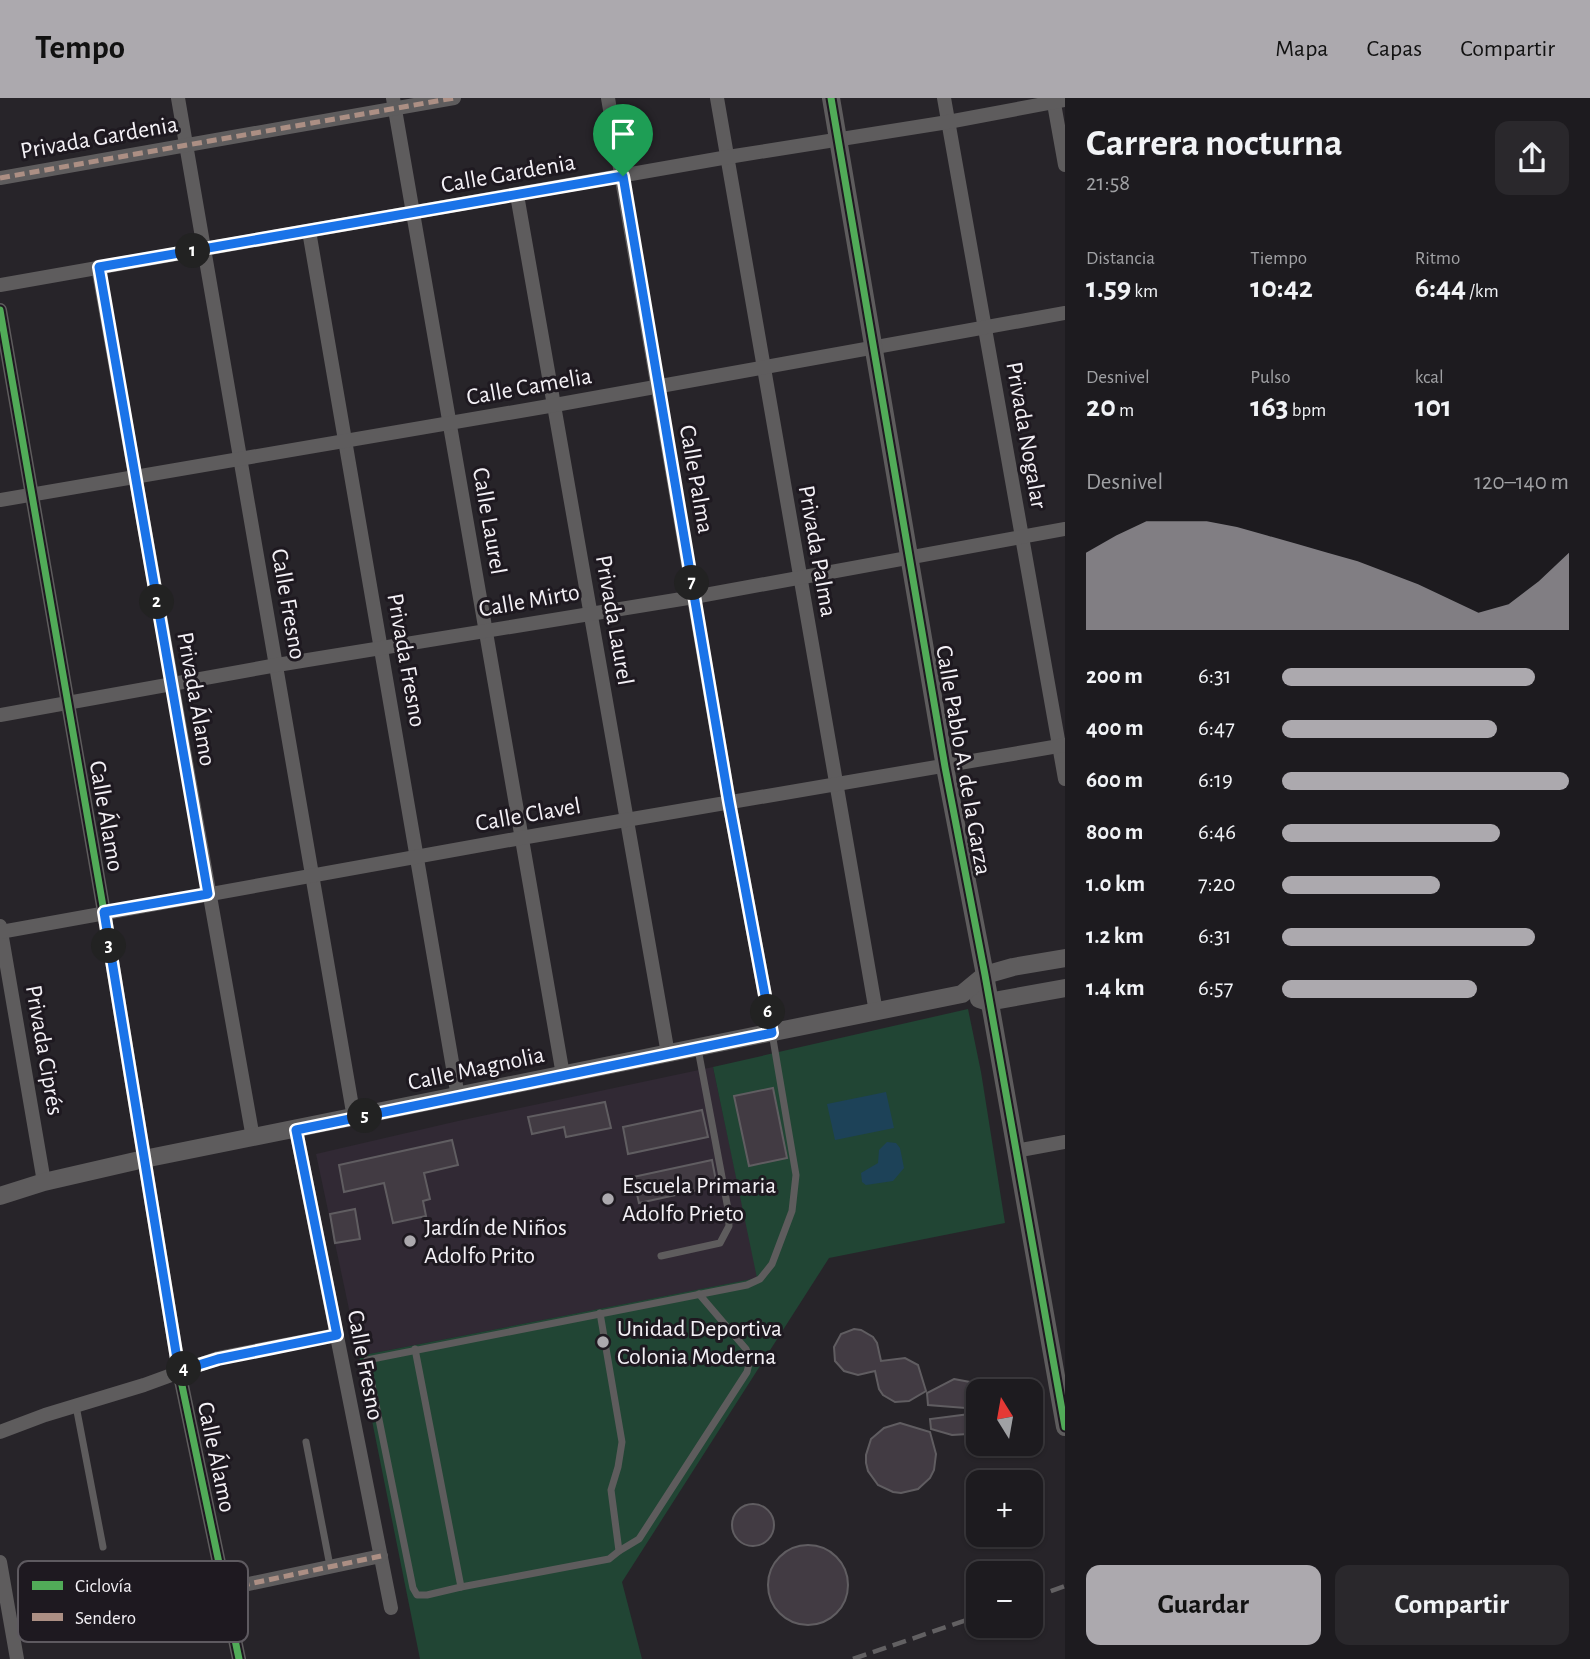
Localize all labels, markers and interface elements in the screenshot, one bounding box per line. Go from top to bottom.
text: Tempo [35,32,125,65]
text: Mapa [1275,37,1328,61]
text: Capas [1366,37,1422,61]
text: Compartir [1460,37,1555,61]
pin [593,104,653,176]
street label: Privada Gardenia [19,112,180,164]
icon: arrive [604,115,642,153]
button: share [1495,121,1569,195]
text: Carrera nocturna [1086,125,1343,163]
street label: Calle Gardenia [439,150,577,198]
text: 21:58 [1086,172,1130,195]
pin: 1 [176,234,210,268]
text: 1 [189,241,196,260]
text: Distancia [1086,249,1155,268]
text: Tiempo [1250,249,1307,268]
text: Ritmo [1415,249,1460,268]
text: 1.59 [1086,273,1131,303]
text: 10:42 [1250,273,1313,303]
text: 6:44 [1415,273,1466,303]
text: km [1131,282,1158,301]
text: /km [1466,282,1499,301]
street label: Privada Nogalar [1001,360,1051,511]
street label: Calle Camelia [465,364,594,410]
text: Desnivel [1086,368,1150,387]
text: Pulso [1250,368,1291,387]
text: kcal [1415,368,1444,387]
text: 20 [1086,392,1116,422]
text: 163 [1250,392,1289,422]
text: 101 [1415,392,1452,422]
text: m [1116,401,1134,420]
text: bpm [1289,401,1326,420]
street label: Calle Palma [675,423,717,535]
street label: Calle Laurel [468,466,510,577]
text: Desnivel [1086,471,1163,494]
text: 120–140 m [1474,471,1569,494]
street label: Privada Palma [794,484,840,619]
street label: Calle Fresno [266,547,310,661]
street label: Privada Laurel [591,553,637,687]
pin: 7 [674,566,710,601]
text: 7 [687,573,696,592]
street label: Calle Mirto [477,580,582,622]
pin: 2 [140,584,174,620]
street label: Privada Fresno [382,591,430,729]
text: 2 [152,592,161,611]
street label: Privada Álamo [172,630,222,768]
street label: Calle Pablo A. de la Garza [931,643,995,877]
text: 200 m [1086,665,1143,688]
text: 6:31 [1198,665,1231,688]
text: 400 m [1086,717,1144,740]
text: 6:47 [1198,717,1235,740]
street label: Calle Álamo [84,759,130,873]
text: 600 m [1086,769,1143,792]
text: 6:19 [1198,769,1233,792]
street label: Calle Clavel [474,794,583,836]
text: 800 m [1086,821,1143,844]
text: 6:46 [1198,821,1236,844]
text: 1.0 km [1086,873,1145,896]
text: 7:20 [1198,873,1235,896]
text: 1.2 km [1086,925,1144,948]
text: 6:31 [1198,925,1231,948]
pin: 3 [92,928,126,964]
text: 3 [104,936,113,955]
text: 1.4 km [1086,977,1145,1000]
text: 6:57 [1198,977,1233,1000]
street label: Privada Ciprés [21,983,67,1117]
pin: 6 [750,995,786,1030]
text: 6 [763,1002,772,1021]
street label: Calle Magnolia [406,1043,547,1095]
pin: 5 [348,1098,382,1134]
text: 5 [360,1106,369,1125]
place label: Escuela Primaria Adolfo Prieto [622,1174,776,1226]
marker: Escuela Primaria Adolfo Prieto [600,1191,616,1207]
place label: Jardín de Niños Adolfo Prito [424,1216,567,1268]
marker: Jardín de Niños Adolfo Prito [402,1233,418,1249]
street label: Calle Fresno [343,1308,387,1422]
place label: Unidad Deportiva Colonia Moderna [617,1317,782,1369]
marker: Unidad Deportiva Colonia Moderna [595,1334,611,1350]
pin: 4 [166,1352,202,1386]
text: 4 [179,1359,188,1378]
north arrow [966,1379,1043,1456]
map controls [966,1379,1043,1638]
street label: Calle Álamo [193,1399,241,1515]
button: + [966,1470,1043,1547]
legend [18,1561,248,1642]
button: − [966,1561,1043,1638]
button: Guardar [1086,1565,1321,1645]
button: Compartir [1335,1565,1569,1645]
text: Ciclovía [75,1577,132,1596]
text: Sendero [75,1609,136,1628]

